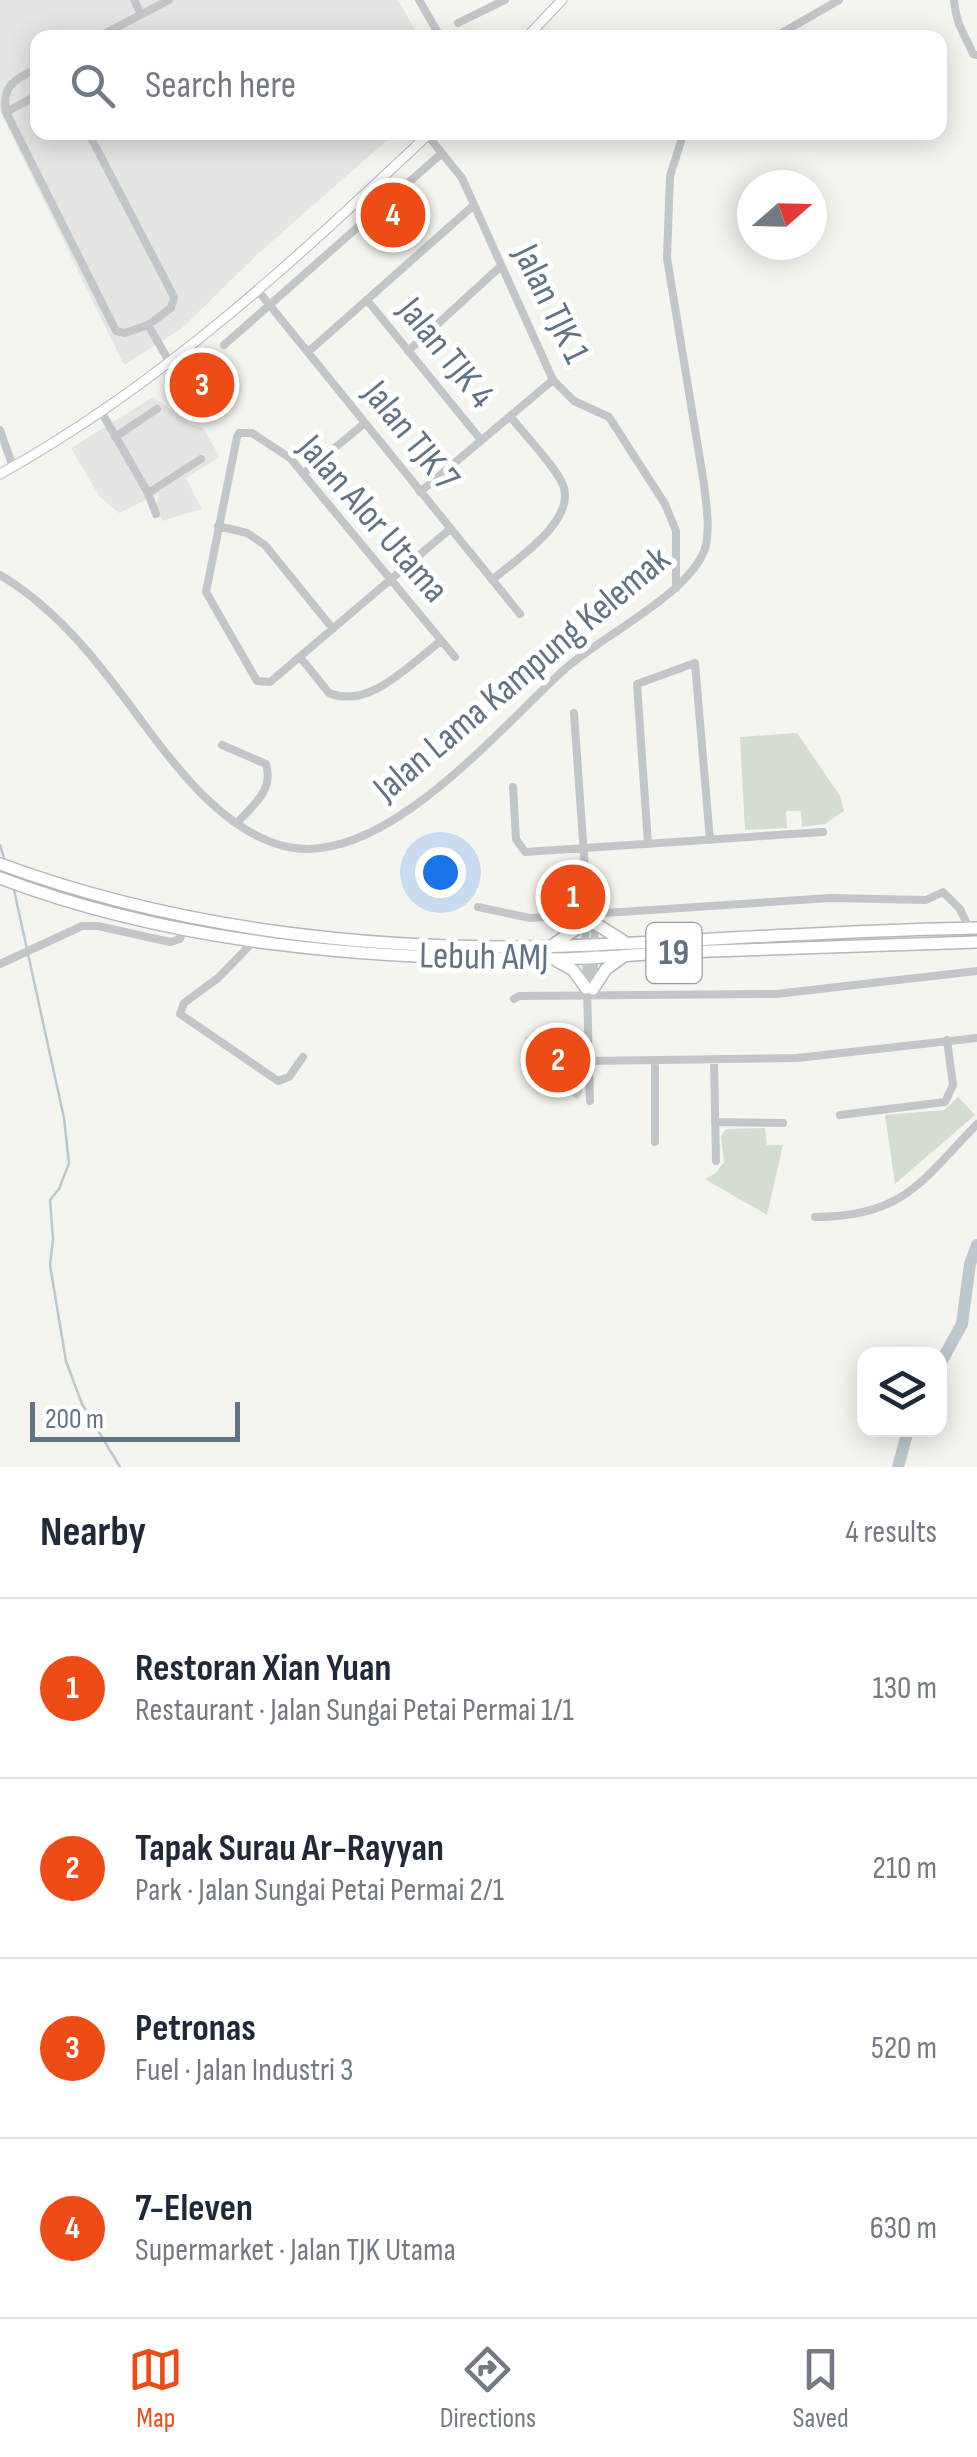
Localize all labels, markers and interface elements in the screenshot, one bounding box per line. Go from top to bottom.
search box [30,30,947,140]
icon: search [65,58,120,113]
text: Search here [145,63,296,108]
north arrow [737,170,827,260]
pin: 4 [360,178,426,252]
street label: Jalan TJK 1 [503,237,599,371]
street label: Jalan TJK 4 [387,288,504,417]
pin: 3 [170,348,234,422]
street label: Jalan TJK 7 [353,371,469,500]
street label: Jalan Alor Utama [288,425,458,612]
street label: Jalan Lama Kampung Kelemak [364,537,680,812]
your location [415,847,466,898]
pin: 1 [540,860,606,934]
road number: 19 [646,923,702,983]
street label: Lebuh AMJ [419,933,549,981]
pin: 2 [526,1022,590,1098]
map controls [857,1347,947,1437]
button: layers [857,1347,947,1437]
scale bar [30,1397,240,1442]
text: 200 m [45,1403,104,1436]
text: Nearby [40,1507,146,1558]
text: 4 results [845,1513,937,1552]
text: Restoran Xian Yuan [135,1646,391,1691]
text: 1 [66,1669,79,1708]
text: 130 m [872,1669,937,1708]
text: Restaurant · Jalan Sungai Petai Permai 1/1 [135,1691,574,1730]
text: Tapak Surau Ar-Rayyan [135,1826,444,1871]
text: 2 [65,1849,80,1888]
text: 210 m [873,1849,937,1888]
text: Park · Jalan Sungai Petai Permai 2/1 [135,1871,504,1910]
text: Petronas [135,2006,256,2051]
text: 3 [65,2029,80,2068]
text: 520 m [871,2029,937,2068]
text: Fuel · Jalan Industri 3 [135,2051,354,2090]
text: 7-Eleven [135,2186,253,2231]
text: 4 [65,2209,80,2248]
text: 630 m [870,2209,937,2248]
text: Supermarket · Jalan TJK Utama [135,2231,456,2270]
tab: Map [128,2342,183,2435]
tab: Directions [440,2342,536,2435]
tab: Saved [793,2342,849,2435]

